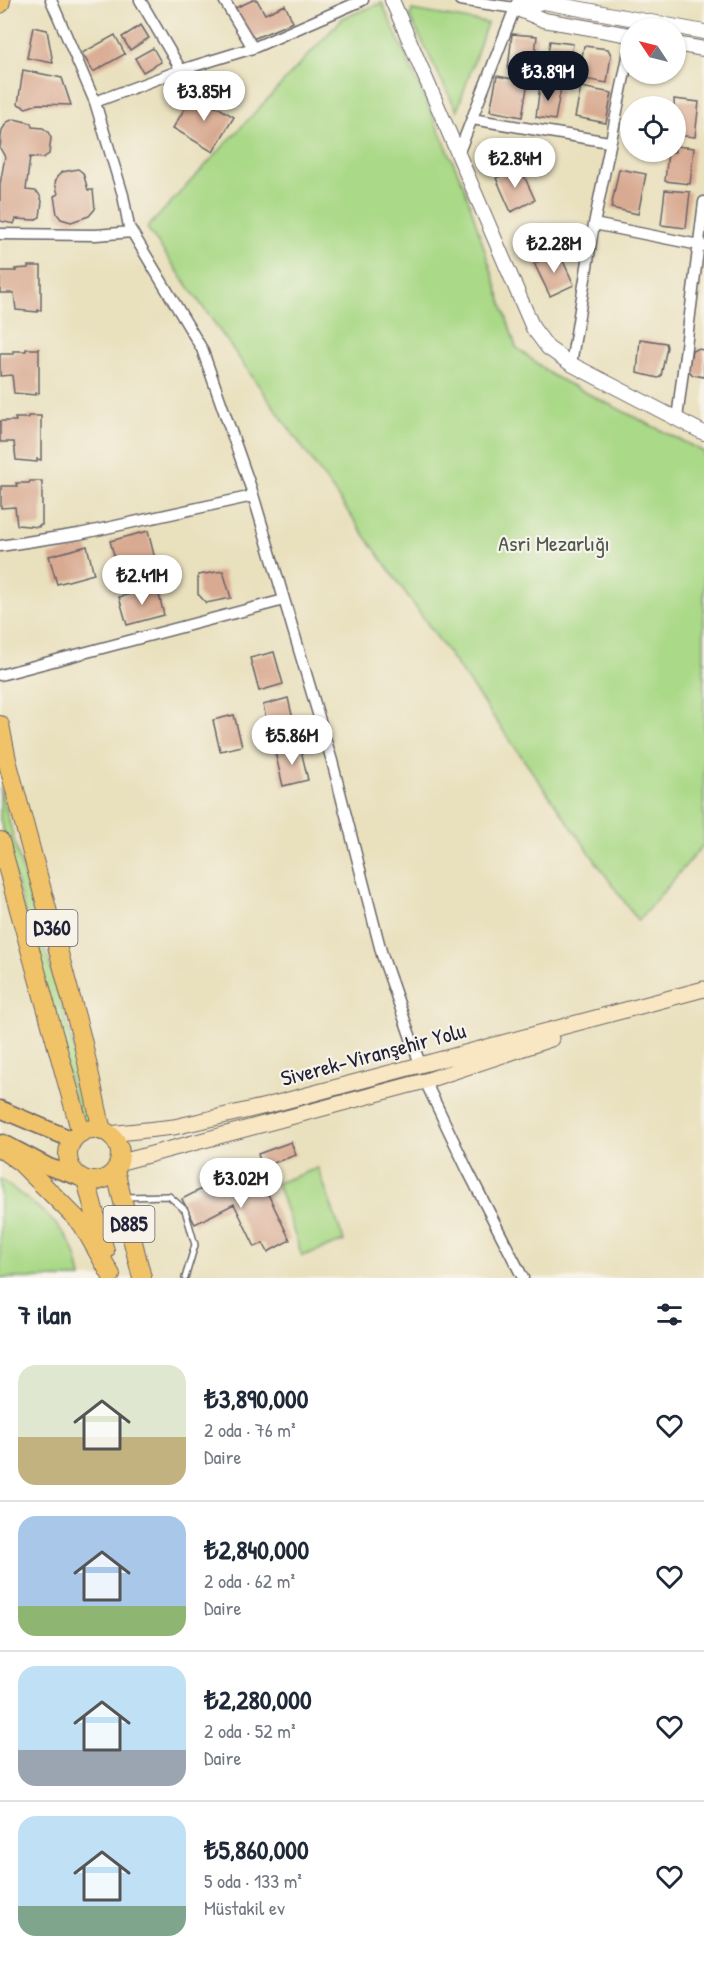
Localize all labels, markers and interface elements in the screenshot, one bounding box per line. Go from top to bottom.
north arrow [620,18,686,84]
map controls [620,18,686,162]
pin: ₺3.89M [499,51,597,102]
text: ₺3.89M [522,57,574,84]
pin: ₺3.85M [155,71,253,122]
text: ₺3.85M [177,77,231,104]
button: locate [620,96,686,162]
pin: ₺2.84M [466,138,564,189]
text: ₺2.84M [488,144,542,171]
pin: ₺2.28M [505,223,603,274]
text: ₺2.28M [527,229,582,256]
park label: Asri Mezarlığı [498,528,610,558]
pin: ₺2.41M [93,555,191,606]
text: ₺2.41M [116,561,168,588]
pin: ₺5.86M [243,715,341,766]
text: ₺5.86M [266,721,318,748]
road number: D360 [26,910,78,946]
street label: Siverek-Viranşehir Yolu [277,1015,469,1093]
pin: ₺3.02M [192,1158,290,1209]
text: ₺3.02M [214,1164,268,1191]
road number: D885 [104,1206,154,1242]
text: 7 ilan [18,1297,72,1332]
icon: filters [653,1298,686,1331]
text: ₺3,890,000 [204,1381,308,1416]
icon: home [66,1389,138,1461]
icon: heart [653,1409,686,1442]
text: 2 oda · 76 m² [204,1416,296,1443]
text: Daire [204,1443,241,1470]
text: ₺2,840,000 [204,1532,309,1567]
icon: home [66,1540,138,1612]
icon: heart [653,1560,686,1593]
text: 2 oda · 62 m² [204,1567,295,1594]
text: Daire [204,1594,241,1621]
text: ₺2,280,000 [204,1682,312,1717]
icon: home [66,1690,138,1762]
icon: heart [653,1710,686,1743]
text: 2 oda · 52 m² [204,1717,295,1744]
text: Daire [204,1744,241,1771]
text: ₺5,860,000 [204,1832,309,1867]
icon: home [66,1840,138,1912]
icon: heart [653,1860,686,1893]
text: 5 oda · 133 m² [204,1867,302,1894]
text: Müstakil ev [204,1894,285,1921]

